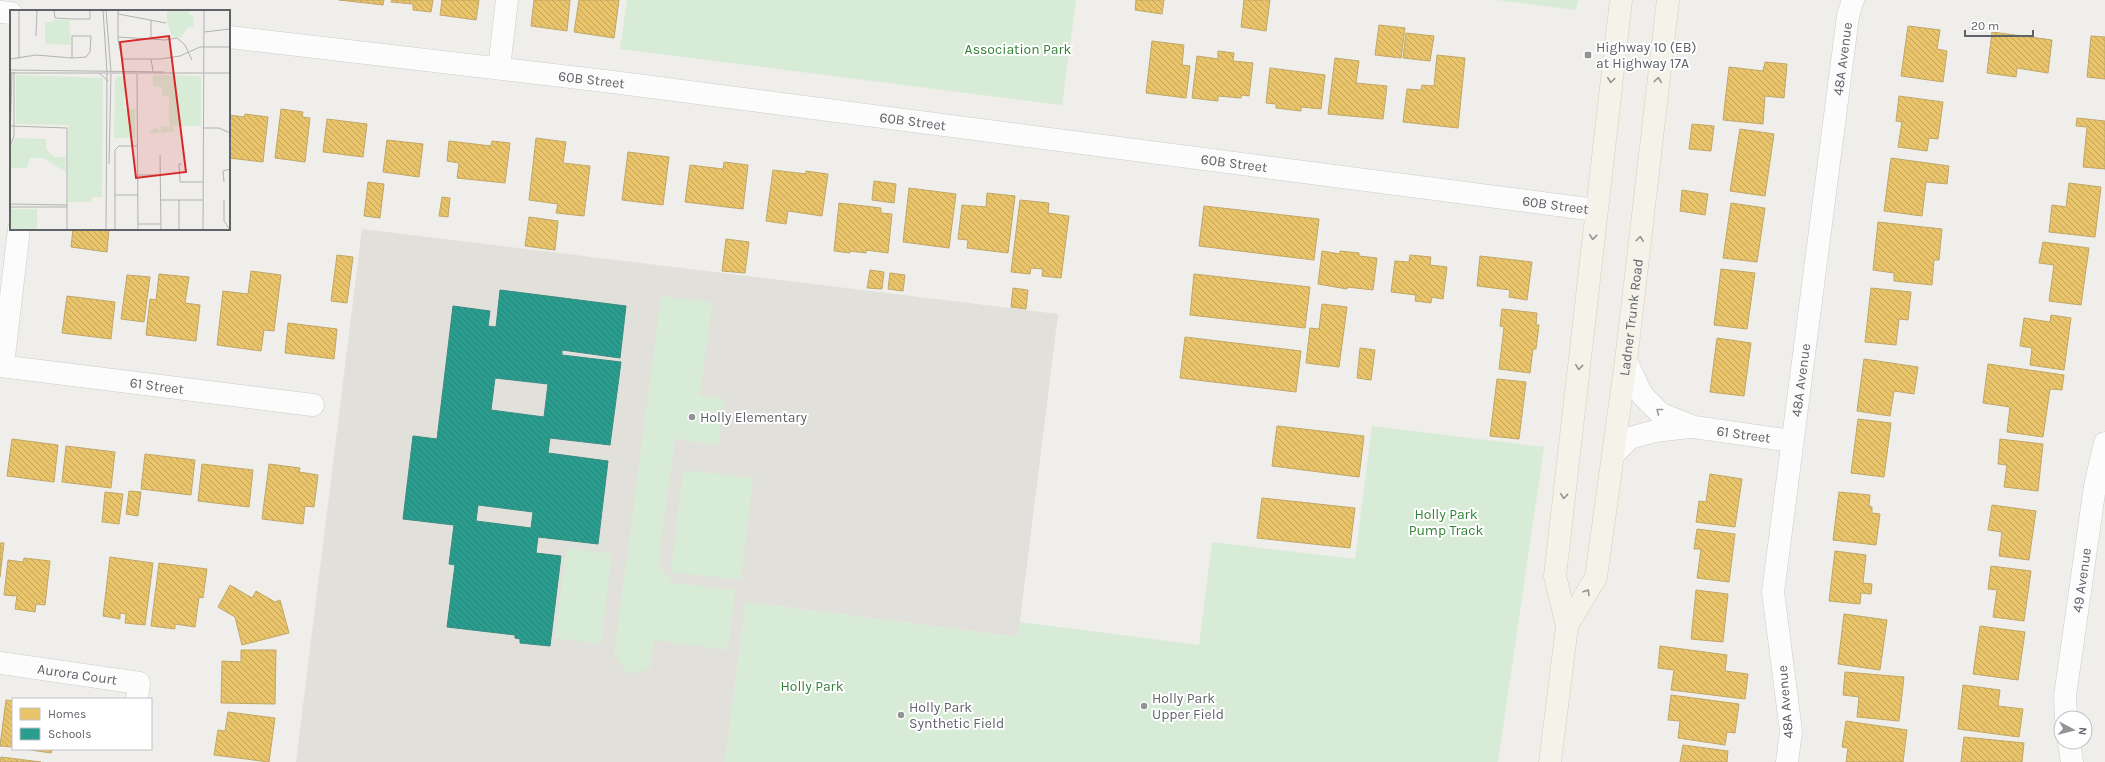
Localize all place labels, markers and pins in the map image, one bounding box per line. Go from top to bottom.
place label: Highway 10 (EB) at Highway 17A [1596,39,1696,72]
marker: Highway 10 (EB) at Highway 17A [1583,50,1593,60]
place label: Holly Elementary [700,409,807,426]
marker: Holly Elementary [687,412,697,422]
place label: Holly Park Upper Field [1152,690,1224,723]
place label: Holly Park Synthetic Field [909,699,1004,732]
marker: Holly Park Upper Field [1139,701,1149,711]
marker: Holly Park Synthetic Field [896,710,906,720]

